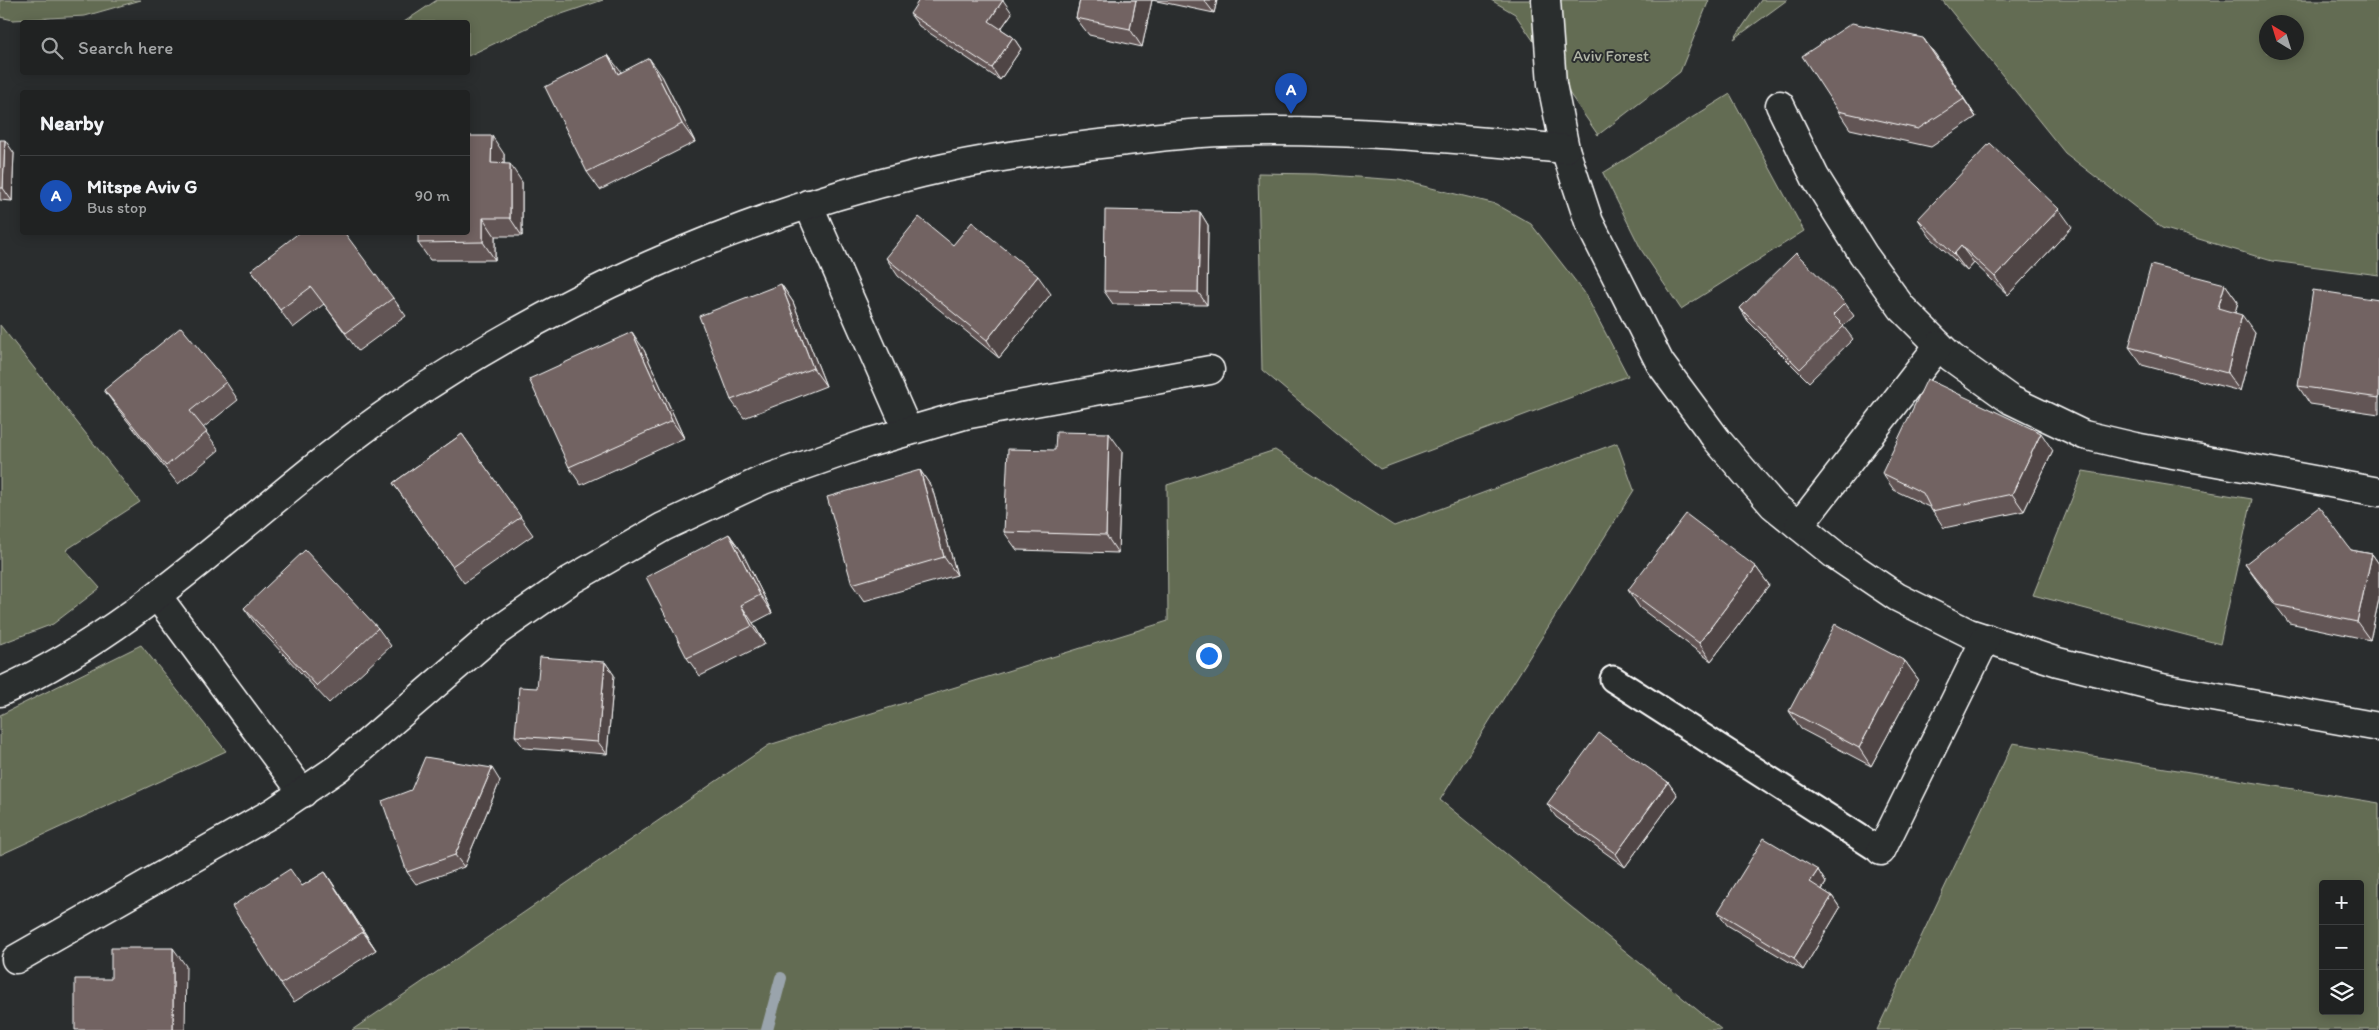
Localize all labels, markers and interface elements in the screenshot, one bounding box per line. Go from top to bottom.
north arrow [2259,15,2304,60]
search box [20,20,470,75]
icon: search [38,34,66,62]
text: Search here [78,36,173,59]
park label: Aviv Forest [1573,46,1649,65]
pin: A [1275,73,1307,114]
text: Nearby [40,110,104,135]
text: Mitspe Aviv G [87,175,197,198]
text: A [51,186,61,205]
text: 90 m [415,186,450,205]
text: Bus stop [87,198,147,217]
your location [1196,643,1222,669]
map controls [2319,880,2364,1015]
button: + [2319,880,2364,925]
button: − [2319,925,2364,970]
button: layers [2319,970,2364,1015]

